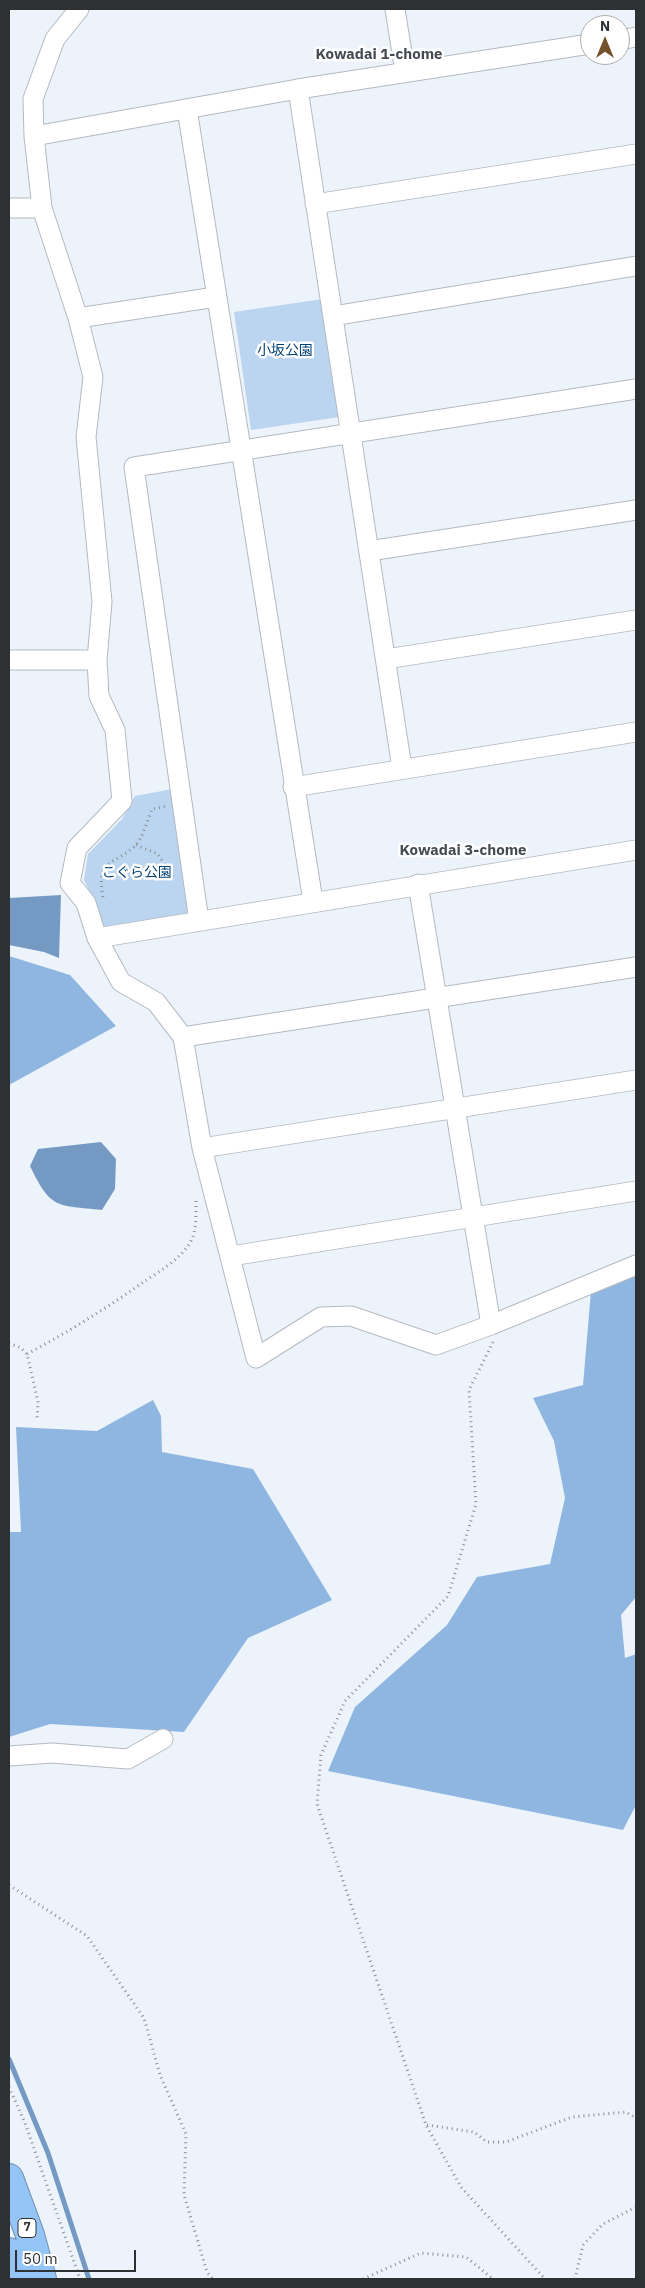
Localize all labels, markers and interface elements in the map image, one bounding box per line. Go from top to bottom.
north arrow [580,15,630,65]
text: N [600,17,610,35]
district label: Kowadai 1-chome [316,46,442,64]
park label: 小坂公園 [257,343,313,359]
district label: Kowadai 3-chome [400,842,526,860]
park label: こぐら公園 [102,865,172,881]
road number: 7 [18,2218,36,2238]
scale bar [18,2240,139,2272]
text: 50 m [23,2249,58,2268]

